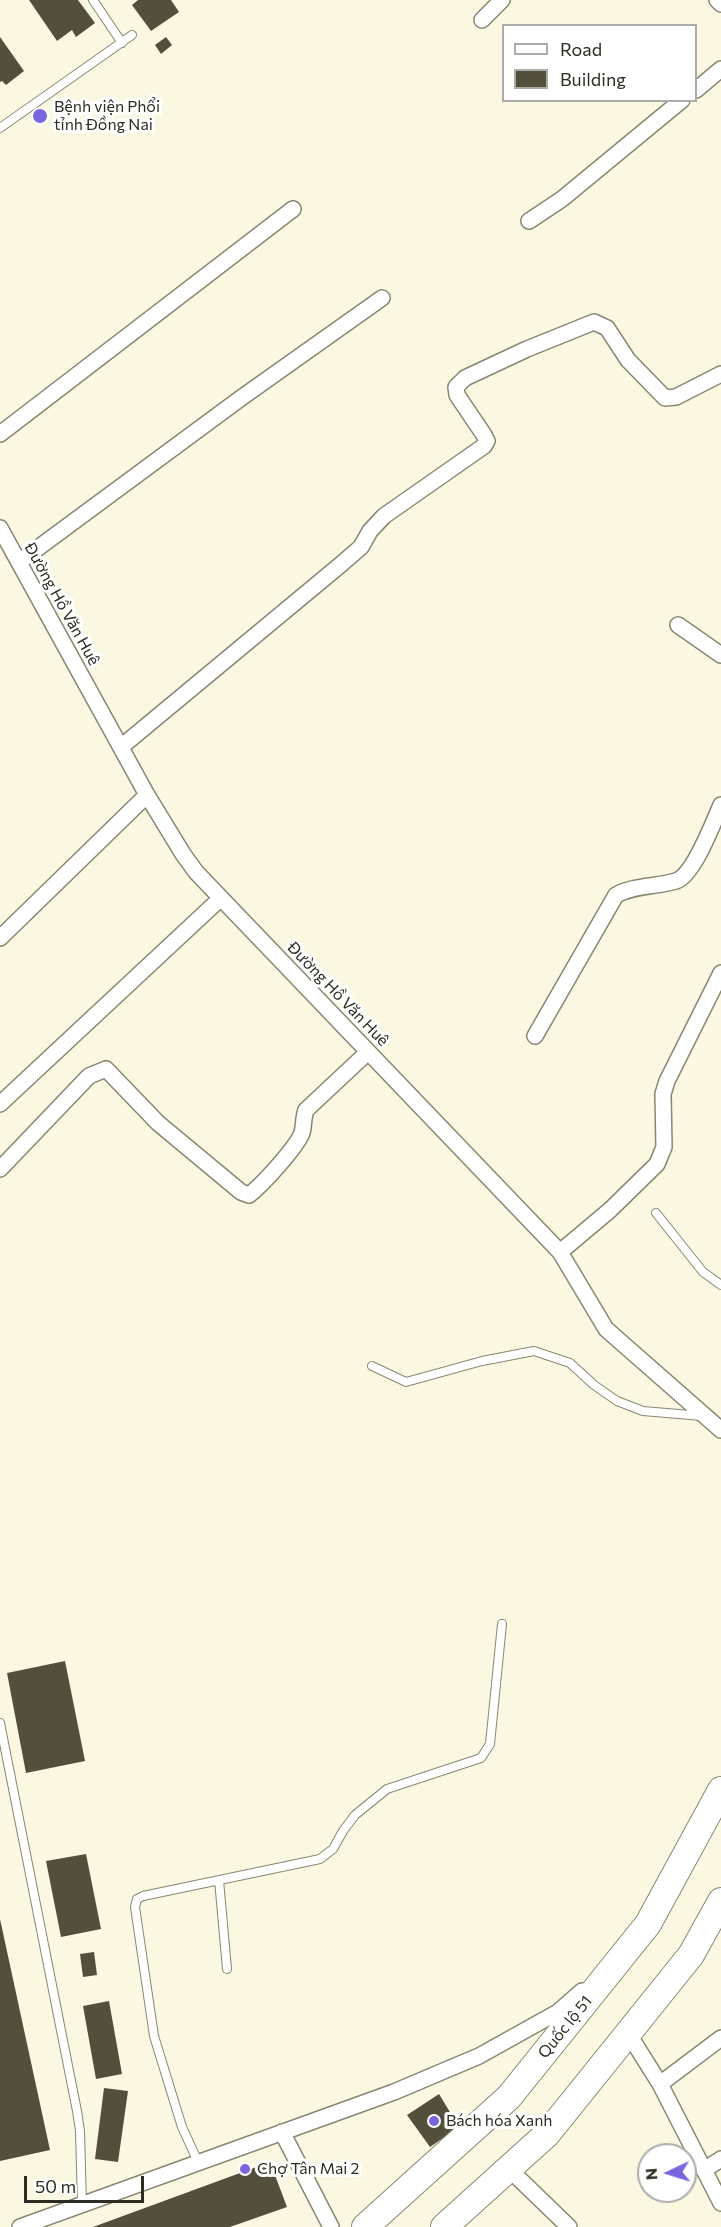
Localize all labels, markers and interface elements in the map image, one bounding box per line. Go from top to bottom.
legend [502,24,697,102]
text: Road [560,38,602,60]
text: Building [560,68,626,90]
place label: Bệnh viện Phổi tỉnh Đồng Nai [54,97,160,135]
marker: Bệnh viện Phổi tỉnh Đồng Nai [31,107,49,125]
street label: Đường Hồ Văn Huê [20,539,104,669]
street label: Đường Hồ Văn Huê [283,938,393,1050]
street label: Quốc lộ 51 [534,1992,596,2062]
place label: Bách hóa Xanh [446,2111,552,2131]
marker: Bách hóa Xanh [427,2114,441,2128]
north arrow [637,2143,697,2203]
place label: Chợ Tân Mai 2 [257,2159,359,2179]
marker: Chợ Tân Mai 2 [238,2162,252,2176]
scale bar [27,2164,147,2202]
text: N [641,2168,660,2181]
text: 50 m [35,2175,76,2197]

